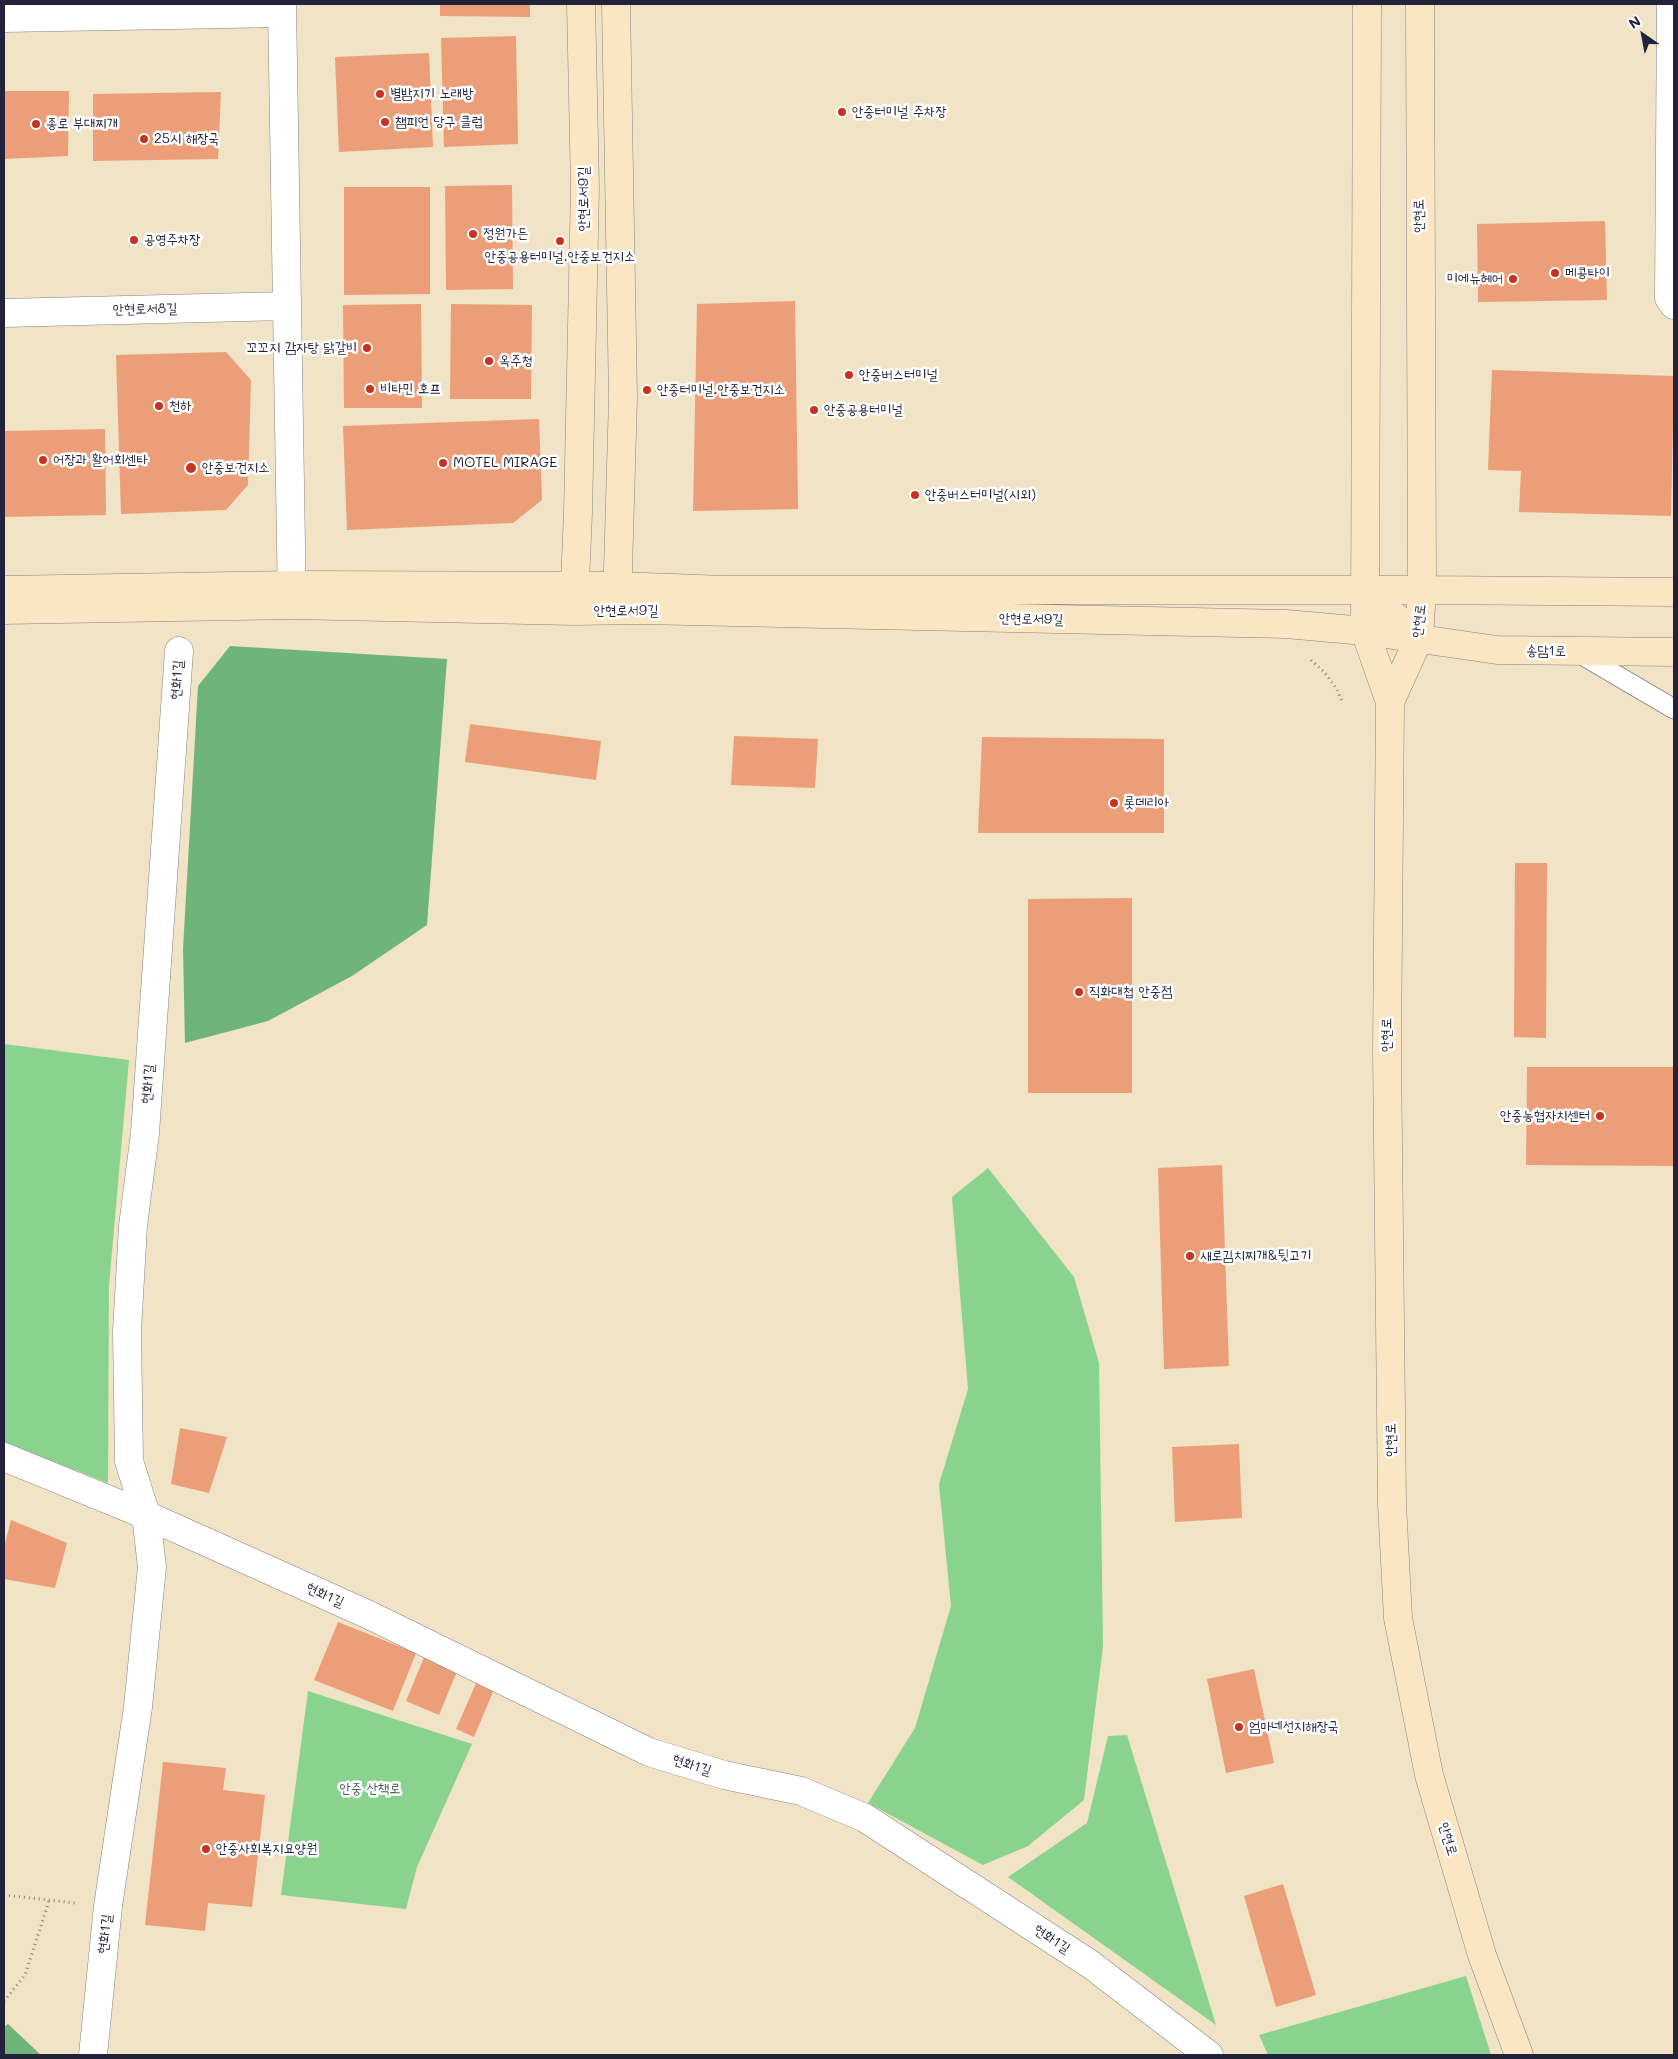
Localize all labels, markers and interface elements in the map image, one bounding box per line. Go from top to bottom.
north arrow [1618,10,1668,60]
text: N [1625,11,1644,33]
place label: 별밤지기 노래방 [390,86,473,102]
marker: 별밤지기 노래방 [374,88,386,100]
place label: 안중터미널 주차장 [852,104,947,120]
marker: 안중터미널 주차장 [836,106,848,118]
place label: 챔피언 당구 클럽 [395,114,483,130]
place label: 종로 부대찌개 [46,116,118,132]
marker: 챔피언 당구 클럽 [379,116,391,128]
marker: 종로 부대찌개 [30,118,42,130]
place label: 25시 해장국 [154,131,220,147]
marker: 25시 해장국 [138,133,150,145]
street label: 안현로서9길 [576,167,592,231]
street label: 안현로 [1410,199,1428,233]
place label: 정원가든 [483,226,528,242]
marker: 정원가든 [467,228,479,240]
place label: 공영주차장 [144,232,200,248]
marker: 공영주차장 [128,234,140,246]
marker: 안중공용터미널.안중보건지소 [554,235,566,247]
place label: 안중공용터미널.안중보건지소 [485,249,635,265]
place label: 메콩타이 [1565,265,1610,281]
marker: 메콩타이 [1549,267,1561,279]
place label: 미에뉴헤어 [1447,271,1503,287]
marker: 미에뉴헤어 [1507,273,1519,285]
street label: 안현로서8길 [112,300,178,318]
place label: 꼬꼬지 감자탕 닭갈비 [247,340,357,356]
marker: 꼬꼬지 감자탕 닭갈비 [361,342,373,354]
place label: 옥주청 [499,353,533,369]
marker: 옥주청 [483,355,495,367]
place label: 안중버스터미널 [859,367,938,383]
marker: 안중버스터미널 [843,369,855,381]
place label: 비타민 호프 [380,381,441,397]
place label: 안중터미널.안중보건지소 [657,382,785,398]
marker: 비타민 호프 [364,383,376,395]
marker: 안중터미널.안중보건지소 [641,384,653,396]
place label: 천하 [169,398,192,414]
marker: 천하 [153,400,165,412]
place label: 안중공용터미널 [824,402,903,418]
marker: 안중공용터미널 [808,404,820,416]
place label: 어장과 활어회센타 [53,452,148,468]
marker: 어장과 활어회센타 [37,454,49,466]
place label: MOTEL MIRAGE [453,455,557,471]
marker: MOTEL MIRAGE [437,457,449,469]
place label: 안중보건지소 [202,460,270,476]
marker: 안중보건지소 [184,461,198,475]
place label: 안중버스터미널(시외) [925,487,1036,503]
marker: 안중버스터미널(시외) [909,489,921,501]
street label: 안현로서9길 [594,603,658,619]
street label: 안현로 [1409,603,1429,639]
street label: 안현로서9길 [999,610,1063,628]
street label: 송담1로 [1526,642,1566,660]
street label: 현화1길 [167,659,187,701]
place label: 롯데리아 [1124,795,1169,811]
marker: 롯데리아 [1108,797,1120,809]
place label: 직화대첩 안중점 [1089,984,1172,1000]
marker: 직화대첩 안중점 [1073,986,1085,998]
street label: 안현로 [1379,1018,1395,1052]
street label: 현화1길 [138,1063,158,1105]
place label: 안중농협자치센터 [1500,1108,1590,1124]
marker: 안중농협자치센터 [1594,1110,1606,1122]
place label: 새로김치찌개&뒷고기 [1200,1248,1311,1264]
marker: 새로김치찌개&뒷고기 [1184,1250,1196,1262]
street label: 안현로 [1382,1423,1400,1457]
street label: 현화1길 [303,1579,347,1611]
place label: 엄마네선지해장국 [1249,1719,1339,1735]
marker: 엄마네선지해장국 [1233,1721,1245,1733]
street label: 현화1길 [670,1751,714,1779]
park label: 안중 산책로 [340,1781,400,1797]
street label: 안현로 [1435,1820,1461,1858]
place label: 안중사회복지요양원 [216,1841,317,1857]
marker: 안중사회복지요양원 [200,1843,212,1855]
street label: 현화1길 [95,1913,115,1955]
street label: 현화1길 [1031,1921,1073,1957]

